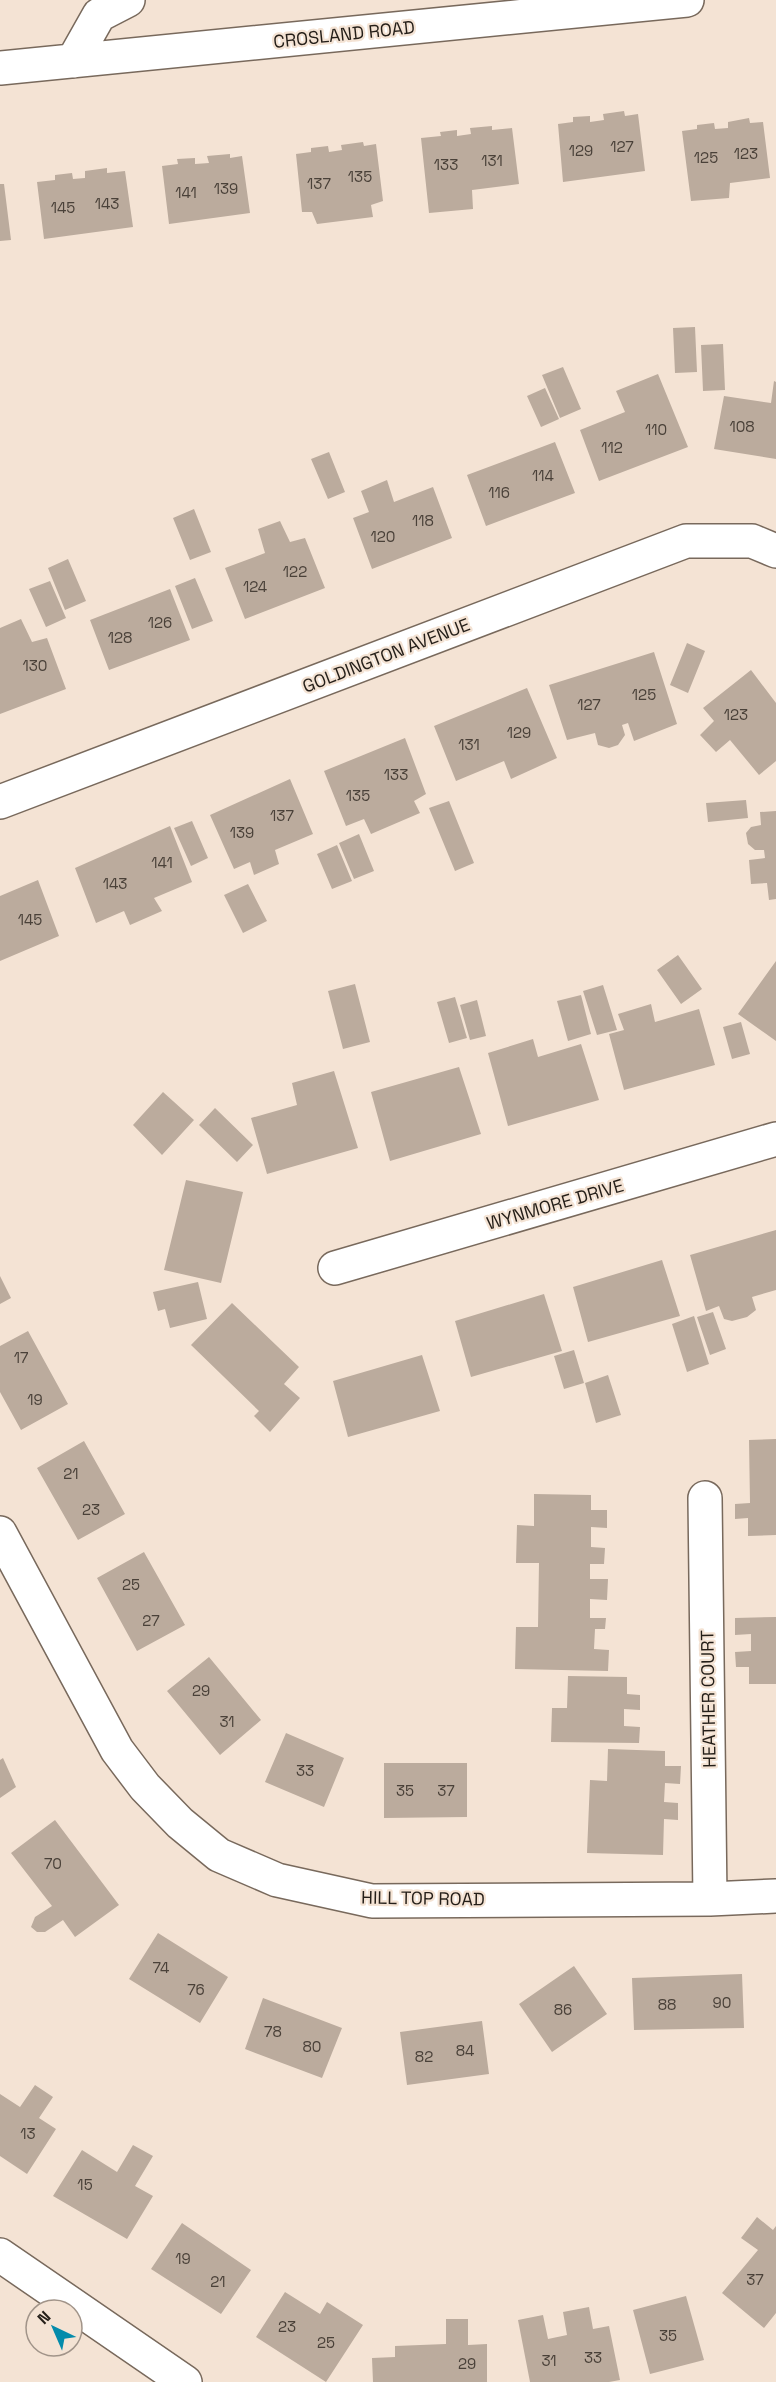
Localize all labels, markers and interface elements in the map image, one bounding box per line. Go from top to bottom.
street label: CROSLAND ROAD [272,15,416,53]
house number: 127 [610,137,634,156]
house number: 129 [569,141,593,160]
house number: 123 [734,144,758,163]
house number: 125 [694,148,718,167]
house number: 131 [481,151,503,170]
house number: 133 [434,155,458,174]
house number: 135 [348,167,372,186]
house number: 137 [307,174,331,193]
house number: 139 [214,179,238,198]
house number: 141 [175,183,197,202]
house number: 143 [95,194,119,213]
house number: 145 [51,198,75,217]
house number: 108 [729,417,755,436]
house number: 110 [645,420,667,439]
house number: 112 [601,438,623,457]
house number: 114 [532,466,554,485]
house number: 116 [488,483,510,502]
house number: 118 [412,511,434,530]
house number: 120 [371,527,395,546]
house number: 122 [283,562,307,581]
house number: 124 [243,577,267,596]
street label: GOLDINGTON AVENUE [299,612,473,698]
house number: 126 [148,613,172,632]
house number: 128 [108,628,132,647]
house number: 130 [23,656,47,675]
house number: 125 [632,685,656,704]
house number: 127 [577,695,601,714]
house number: 123 [724,705,748,724]
house number: 129 [507,723,531,742]
house number: 131 [458,735,480,754]
house number: 133 [384,765,408,784]
house number: 135 [346,786,370,805]
house number: 137 [270,806,294,825]
house number: 139 [230,823,254,842]
house number: 141 [151,853,173,872]
house number: 143 [103,874,127,893]
house number: 145 [18,910,42,929]
street label: WYNMORE DRIVE [484,1173,626,1235]
house number: 17 [14,1348,28,1367]
house number: 19 [27,1390,43,1409]
house number: 21 [63,1464,79,1483]
house number: 23 [82,1500,100,1519]
house number: 25 [122,1575,140,1594]
house number: 27 [142,1611,160,1630]
street label: HEATHER COURT [695,1630,721,1768]
house number: 29 [192,1681,210,1700]
house number: 31 [219,1712,235,1731]
house number: 33 [296,1761,314,1780]
house number: 35 [396,1781,414,1800]
house number: 37 [437,1781,455,1800]
house number: 70 [44,1854,62,1873]
street label: HILL TOP ROAD [361,1885,485,1911]
house number: 74 [153,1958,169,1977]
house number: 76 [187,1980,205,1999]
house number: 90 [713,1993,731,2012]
house number: 88 [658,1995,676,2014]
house number: 86 [554,2000,572,2019]
house number: 78 [264,2022,282,2041]
house number: 80 [303,2037,321,2056]
house number: 84 [456,2041,474,2060]
house number: 82 [415,2047,433,2066]
house number: 13 [20,2124,36,2143]
house number: 15 [77,2175,93,2194]
house number: 19 [175,2249,191,2268]
house number: 37 [746,2270,764,2289]
house number: 21 [210,2272,226,2291]
north arrow [24,2298,84,2358]
text: N [33,2306,55,2329]
house number: 23 [278,2317,296,2336]
house number: 35 [659,2326,677,2345]
house number: 25 [317,2333,335,2352]
house number: 33 [584,2348,602,2367]
house number: 31 [541,2351,557,2370]
house number: 29 [458,2354,476,2373]

